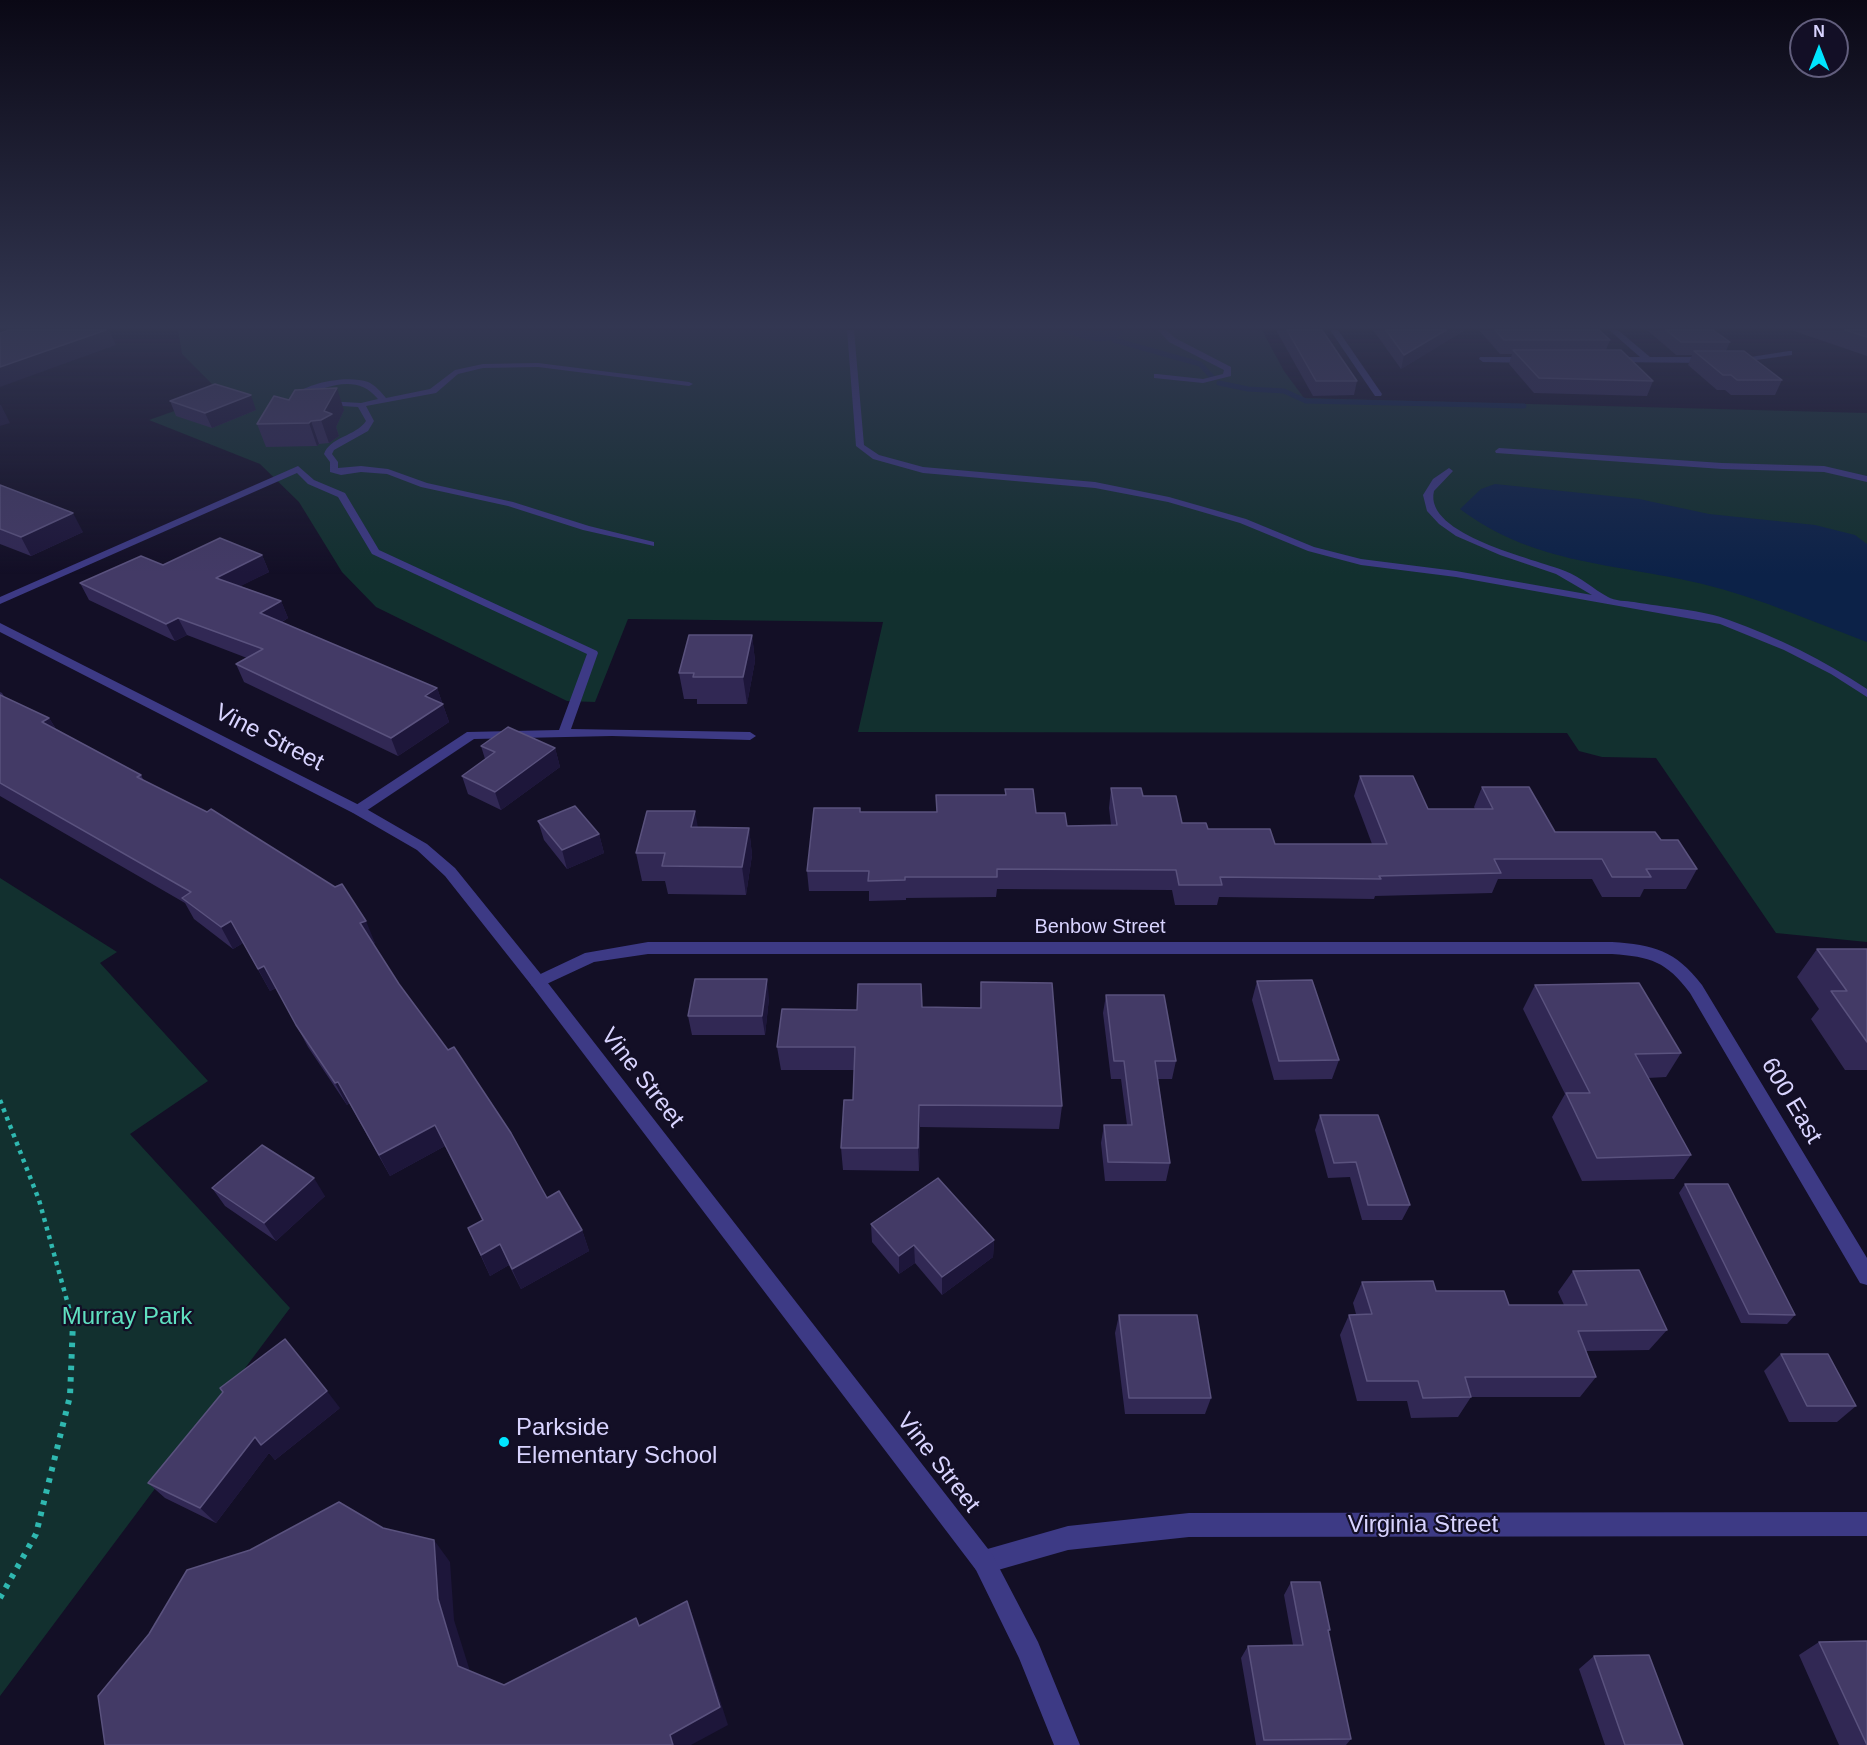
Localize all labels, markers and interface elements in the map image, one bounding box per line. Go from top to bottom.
north arrow [1789,18,1849,78]
text: N [1813,23,1825,40]
street label: Vine Street [210,698,328,778]
street label: Benbow Street [1034,915,1166,939]
street label: Vine Street [594,1023,690,1133]
street label: 600 East [1754,1053,1828,1149]
park label: Murray Park [62,1303,192,1331]
street label: Vine Street [890,1408,986,1518]
place label: Parkside Elementary School [516,1414,717,1470]
marker: Parkside Elementary School [497,1435,511,1449]
street label: Virginia Street [1348,1511,1498,1539]

